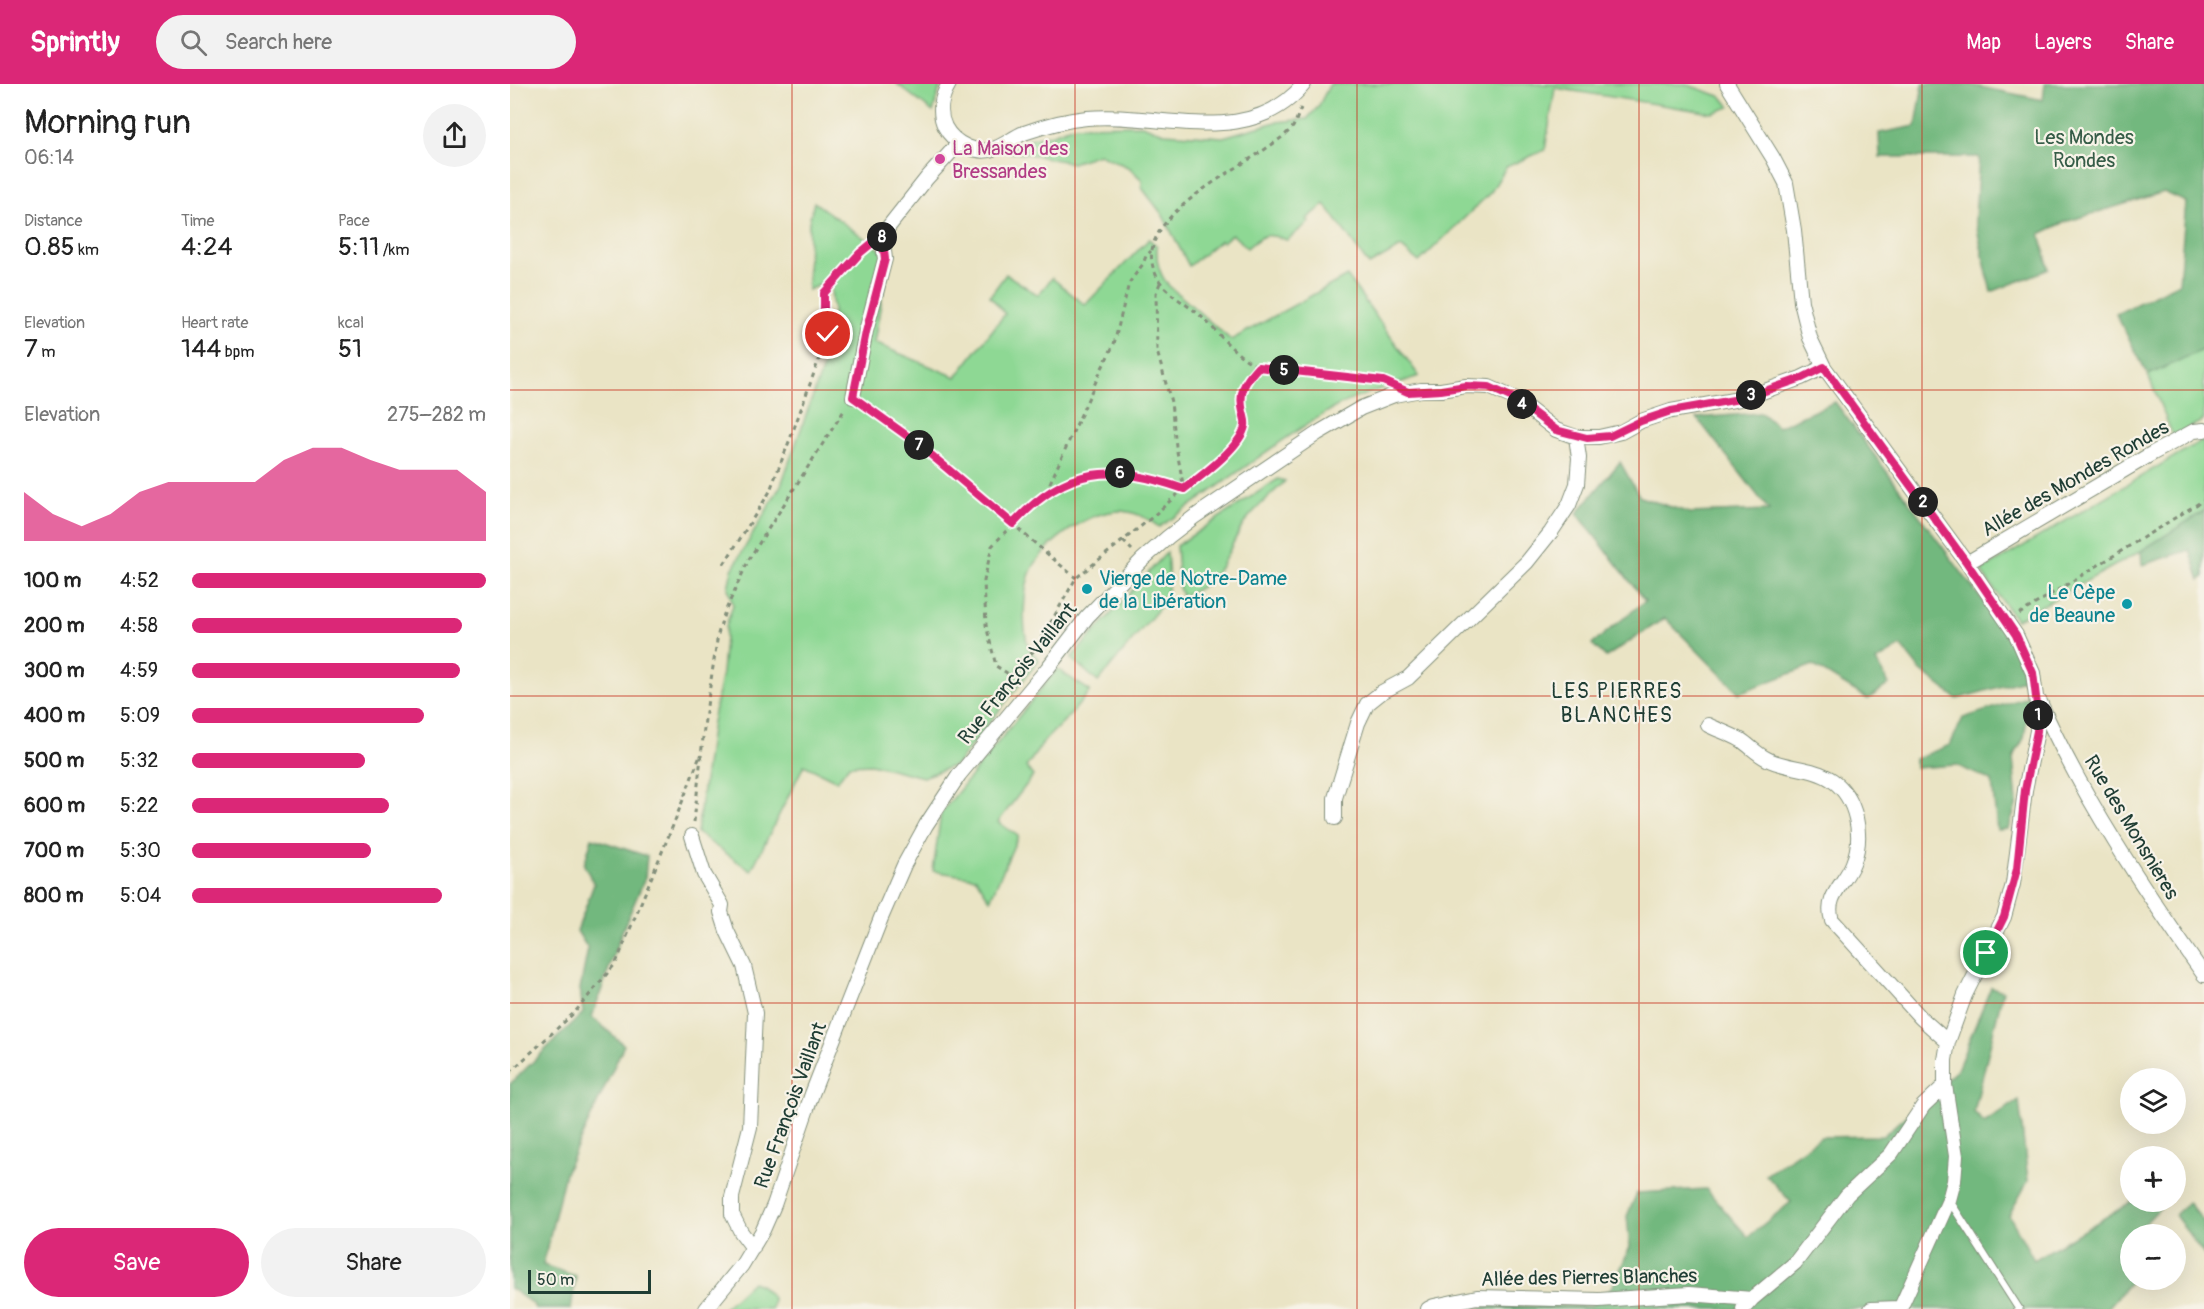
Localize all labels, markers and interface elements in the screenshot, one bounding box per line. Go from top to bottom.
search box [156,15,576,69]
text: Sprintly [30,25,120,60]
icon: search [177,26,210,59]
text: Search here [225,28,332,56]
text: Map [1966,29,2001,56]
text: Layers [2034,29,2092,56]
text: Share [2125,29,2174,56]
text: Morning run [24,102,191,143]
button: share [423,104,486,167]
park label: Les Mondes Rondes [2034,125,2134,173]
place label: La Maison des Bressandes [952,136,1068,184]
text: 06:14 [24,145,74,170]
marker: La Maison des Bressandes [933,152,947,166]
text: Distance [24,211,83,231]
text: Time [181,211,214,231]
text: Pace [338,211,370,231]
pin: 8 [867,222,897,252]
text: 8 [878,227,886,247]
text: 0.85 [24,231,75,263]
text: 4:24 [181,231,233,263]
text: 5:11 [338,231,379,263]
text: km [75,240,99,260]
text: /km [379,240,409,260]
pin [802,308,853,359]
text: Elevation [24,313,85,333]
text: Heart rate [181,313,248,333]
text: kcal [338,313,364,333]
icon: check [811,317,844,350]
text: 7 [24,333,38,365]
text: 144 [181,333,221,365]
text: 51 [338,333,362,365]
text: m [38,342,55,362]
text: bpm [221,342,254,362]
pin: 5 [1269,355,1299,385]
text: 5 [1280,360,1288,380]
pin: 3 [1736,380,1766,410]
text: 3 [1747,385,1755,405]
pin: 4 [1507,389,1537,419]
text: 4 [1517,394,1527,414]
text: Elevation [24,402,100,427]
text: 275–282 m [387,402,486,427]
street label: Allée des Mondes Rondes [1977,415,2173,542]
pin: 7 [904,430,934,460]
text: 7 [915,435,923,455]
pin: 6 [1105,458,1135,488]
text: 6 [1115,463,1125,483]
pin: 2 [1908,487,1938,517]
text: 2 [1919,492,1927,512]
place label: Vierge de Notre-Dame de la Libération [1099,566,1287,614]
text: 100 m [24,568,81,593]
text: 4:52 [120,568,159,593]
place label: Le Cèpe de Beaune [2029,580,2115,628]
marker: Vierge de Notre-Dame de la Libération [1080,582,1094,596]
street label: Rue François Vaillant [953,597,1083,749]
marker: Le Cèpe de Beaune [2120,597,2134,611]
text: 200 m [24,613,85,638]
text: 4:58 [120,613,158,638]
text: 300 m [24,658,85,683]
text: 4:59 [120,658,158,683]
district label: LES PIERRES BLANCHES [1551,678,1683,729]
pin: 1 [2023,700,2053,730]
text: 400 m [24,703,85,728]
text: 5:09 [120,703,160,728]
text: 1 [2035,705,2041,725]
text: 500 m [24,748,84,773]
text: 5:32 [120,748,159,773]
street label: Rue des Monsnieres [2079,751,2185,904]
text: 600 m [24,793,85,818]
text: 5:22 [120,793,159,818]
text: 700 m [24,838,84,863]
text: 5:30 [120,838,161,863]
text: 800 m [24,883,84,908]
text: 5:04 [120,883,161,908]
pin [1960,927,2011,978]
icon: arrive [1969,936,2002,969]
street label: Rue François Vaillant [749,1018,832,1192]
map controls [2120,1068,2186,1290]
button: layers [2120,1068,2186,1134]
button: + [2120,1146,2186,1212]
button: − [2120,1224,2186,1290]
button: Save [24,1228,249,1297]
button: Share [261,1228,486,1297]
street label: Allée des Pierres Blanches [1481,1263,1697,1292]
scale bar [528,1267,651,1294]
text: 50 m [537,1270,574,1290]

